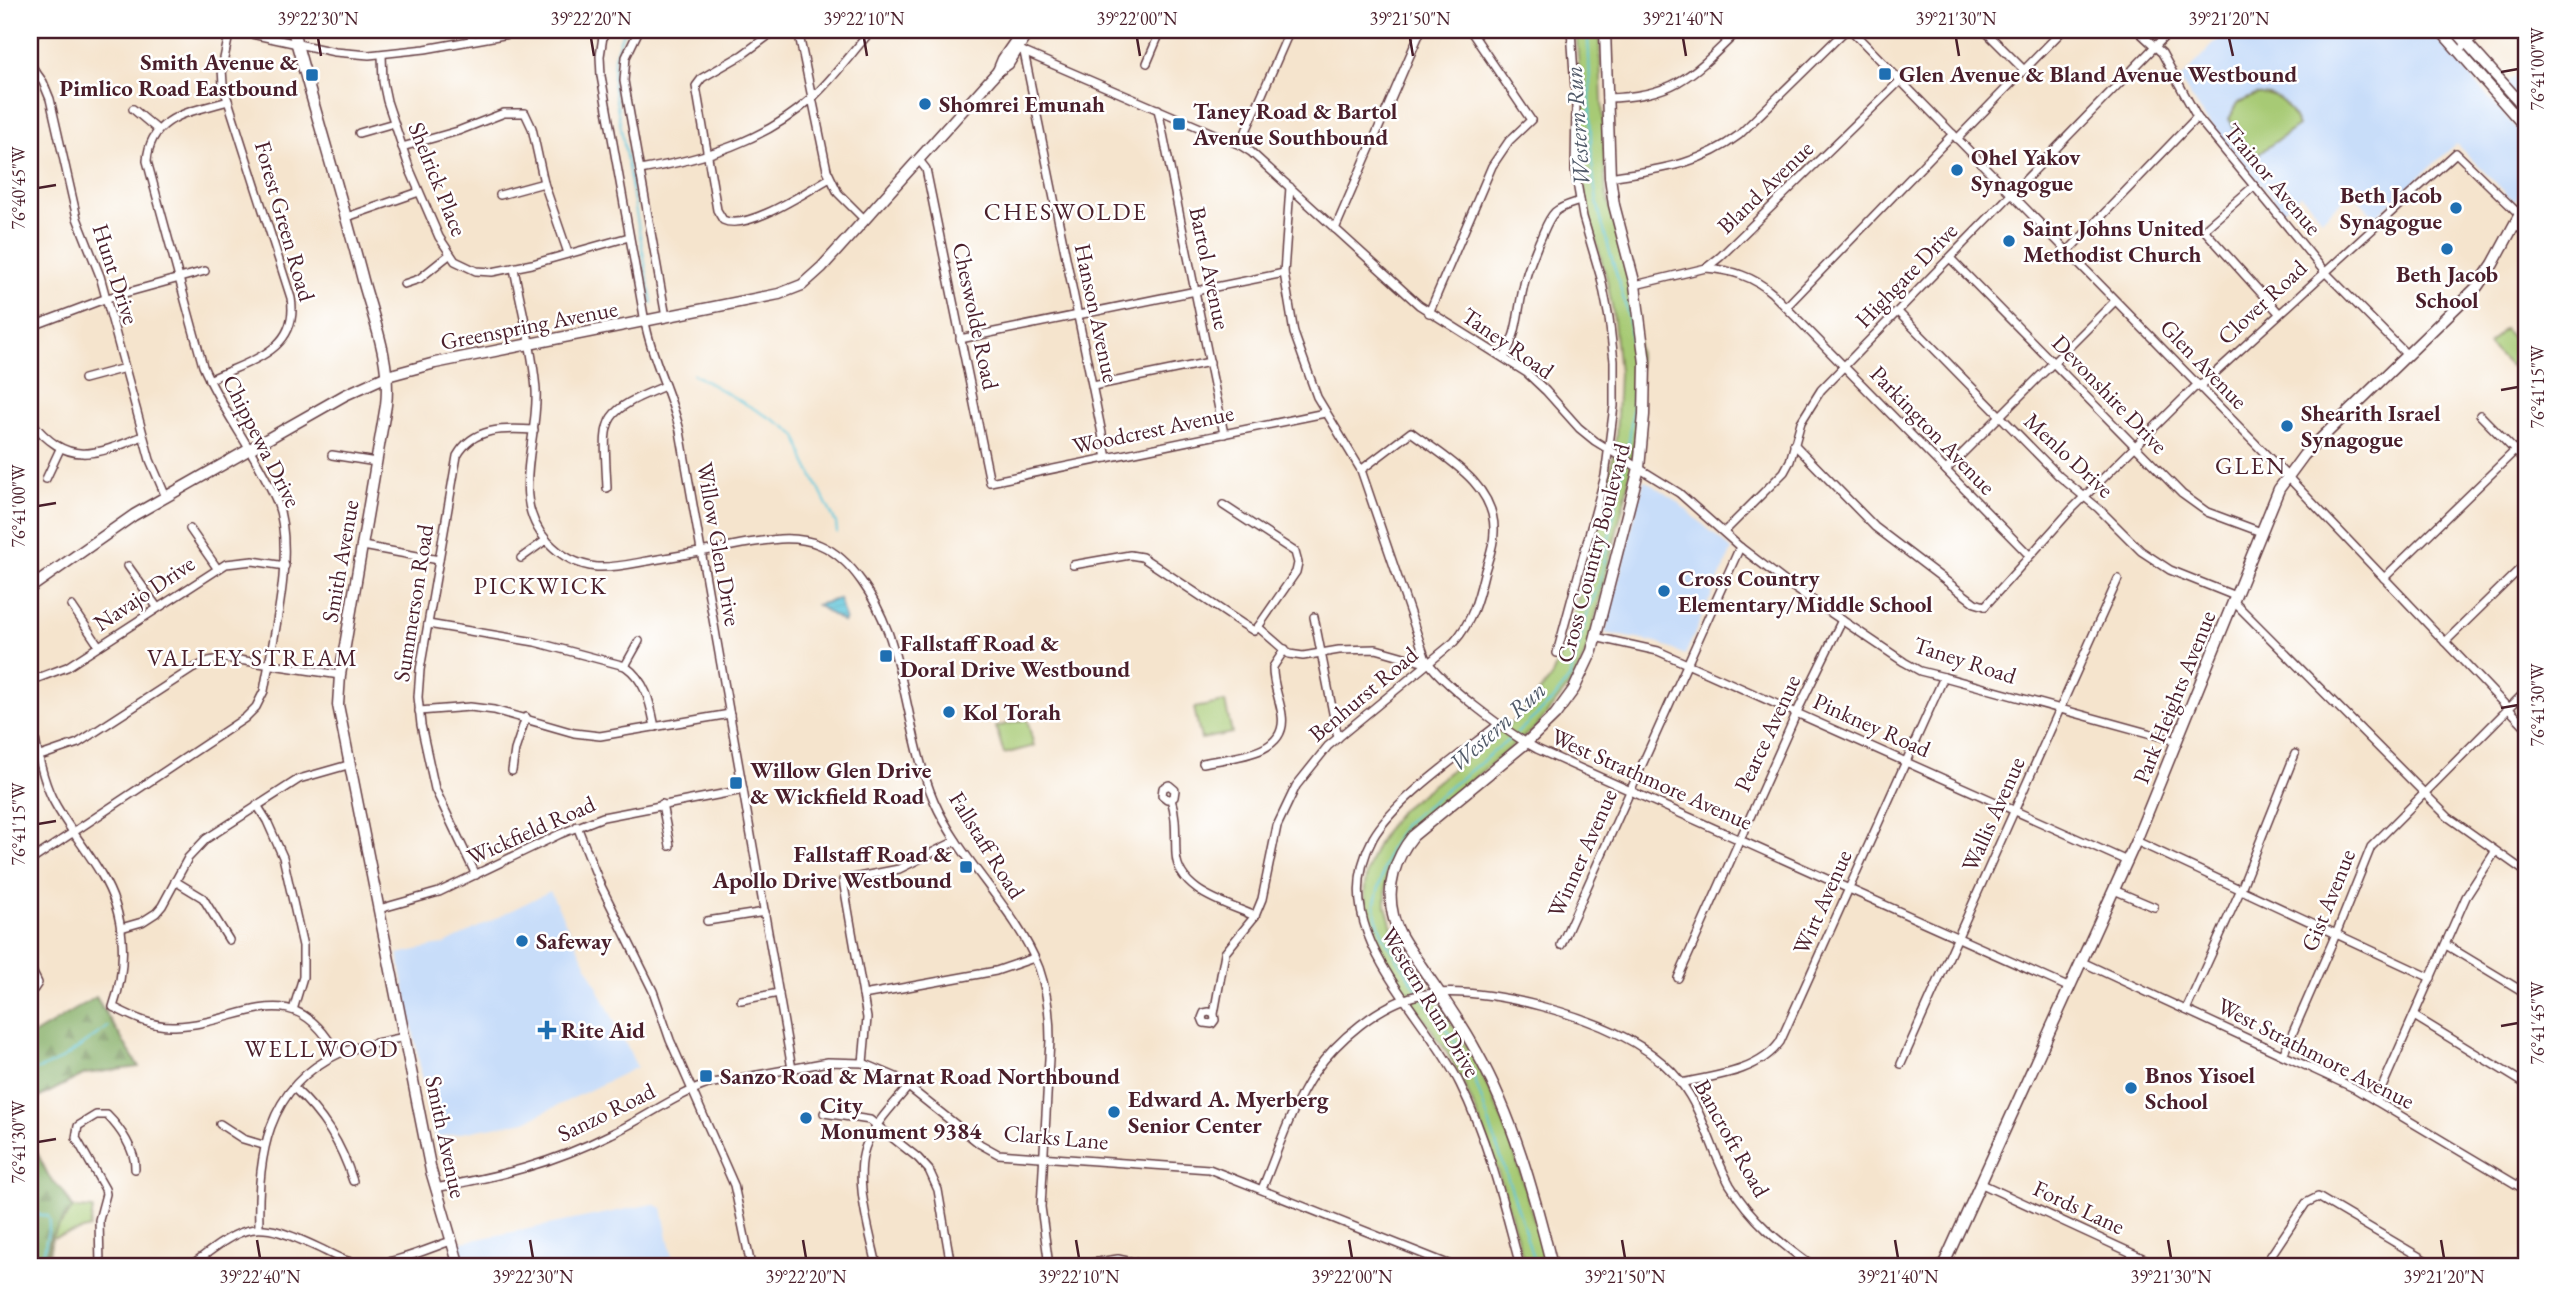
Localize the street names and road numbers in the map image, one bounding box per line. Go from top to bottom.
street label: Trainor Avenue [2217,117,2329,241]
street label: Shelrick Place [402,118,474,240]
street label: Bland Avenue [1710,134,1820,240]
street label: Forest Green Road [248,137,322,305]
street label: Bartol Avenue [1182,204,1238,332]
street label: Highgate Drive [1848,216,1964,334]
street label: Hunt Drive [86,220,146,328]
street label: Cheswolde Road [946,240,1006,393]
street label: Hanson Avenue [1068,241,1126,385]
street label: Clover Road [2211,253,2313,351]
street label: Greenspring Avenue [438,293,620,357]
street label: Taney Road [1456,300,1560,386]
street label: Glen Avenue [2154,313,2254,415]
street label: Devonshire Drive [2045,328,2175,460]
street label: Parkington Avenue [1864,359,2002,501]
street label: Chippewa Drive [216,370,308,512]
street label: Woodcrest Avenue [1070,397,1236,461]
street label: Menlo Drive [2018,406,2120,504]
street label: Cross Country Boulevard [1549,440,1637,666]
street label: Willow Glen Drive [690,460,748,628]
street label: Smith Avenue [314,497,366,625]
street label: Summerson Road [386,522,440,684]
street label: Navajo Drive [88,548,200,638]
street label: Park Heights Avenue [2126,606,2222,788]
street label: Taney Road [1910,629,2020,691]
street label: Benhurst Road [1302,639,1424,748]
street label: Pearce Avenue [1727,670,1807,796]
street label: Pinkney Road [1809,686,1936,764]
street label: West Strathmore Avenue [1547,721,1757,837]
street label: Wallis Avenue [1954,752,2032,876]
street label: Winner Avenue [1540,784,1624,922]
street label: Fallstaff Road [942,786,1032,905]
street label: Wickfield Road [462,788,600,872]
street label: Gist Avenue [2294,844,2362,956]
street label: Wirt Avenue [1786,845,1858,959]
street label: Western Run Drive [1374,921,1488,1083]
street label: West Strathmore Avenue [2212,990,2420,1116]
street label: Smith Avenue [418,1073,474,1201]
street label: Bancroft Road [1687,1074,1777,1203]
street label: Sanzo Road [552,1075,660,1148]
street label: Clarks Lane [1002,1117,1110,1157]
street label: Fords Lane [2028,1173,2130,1241]

